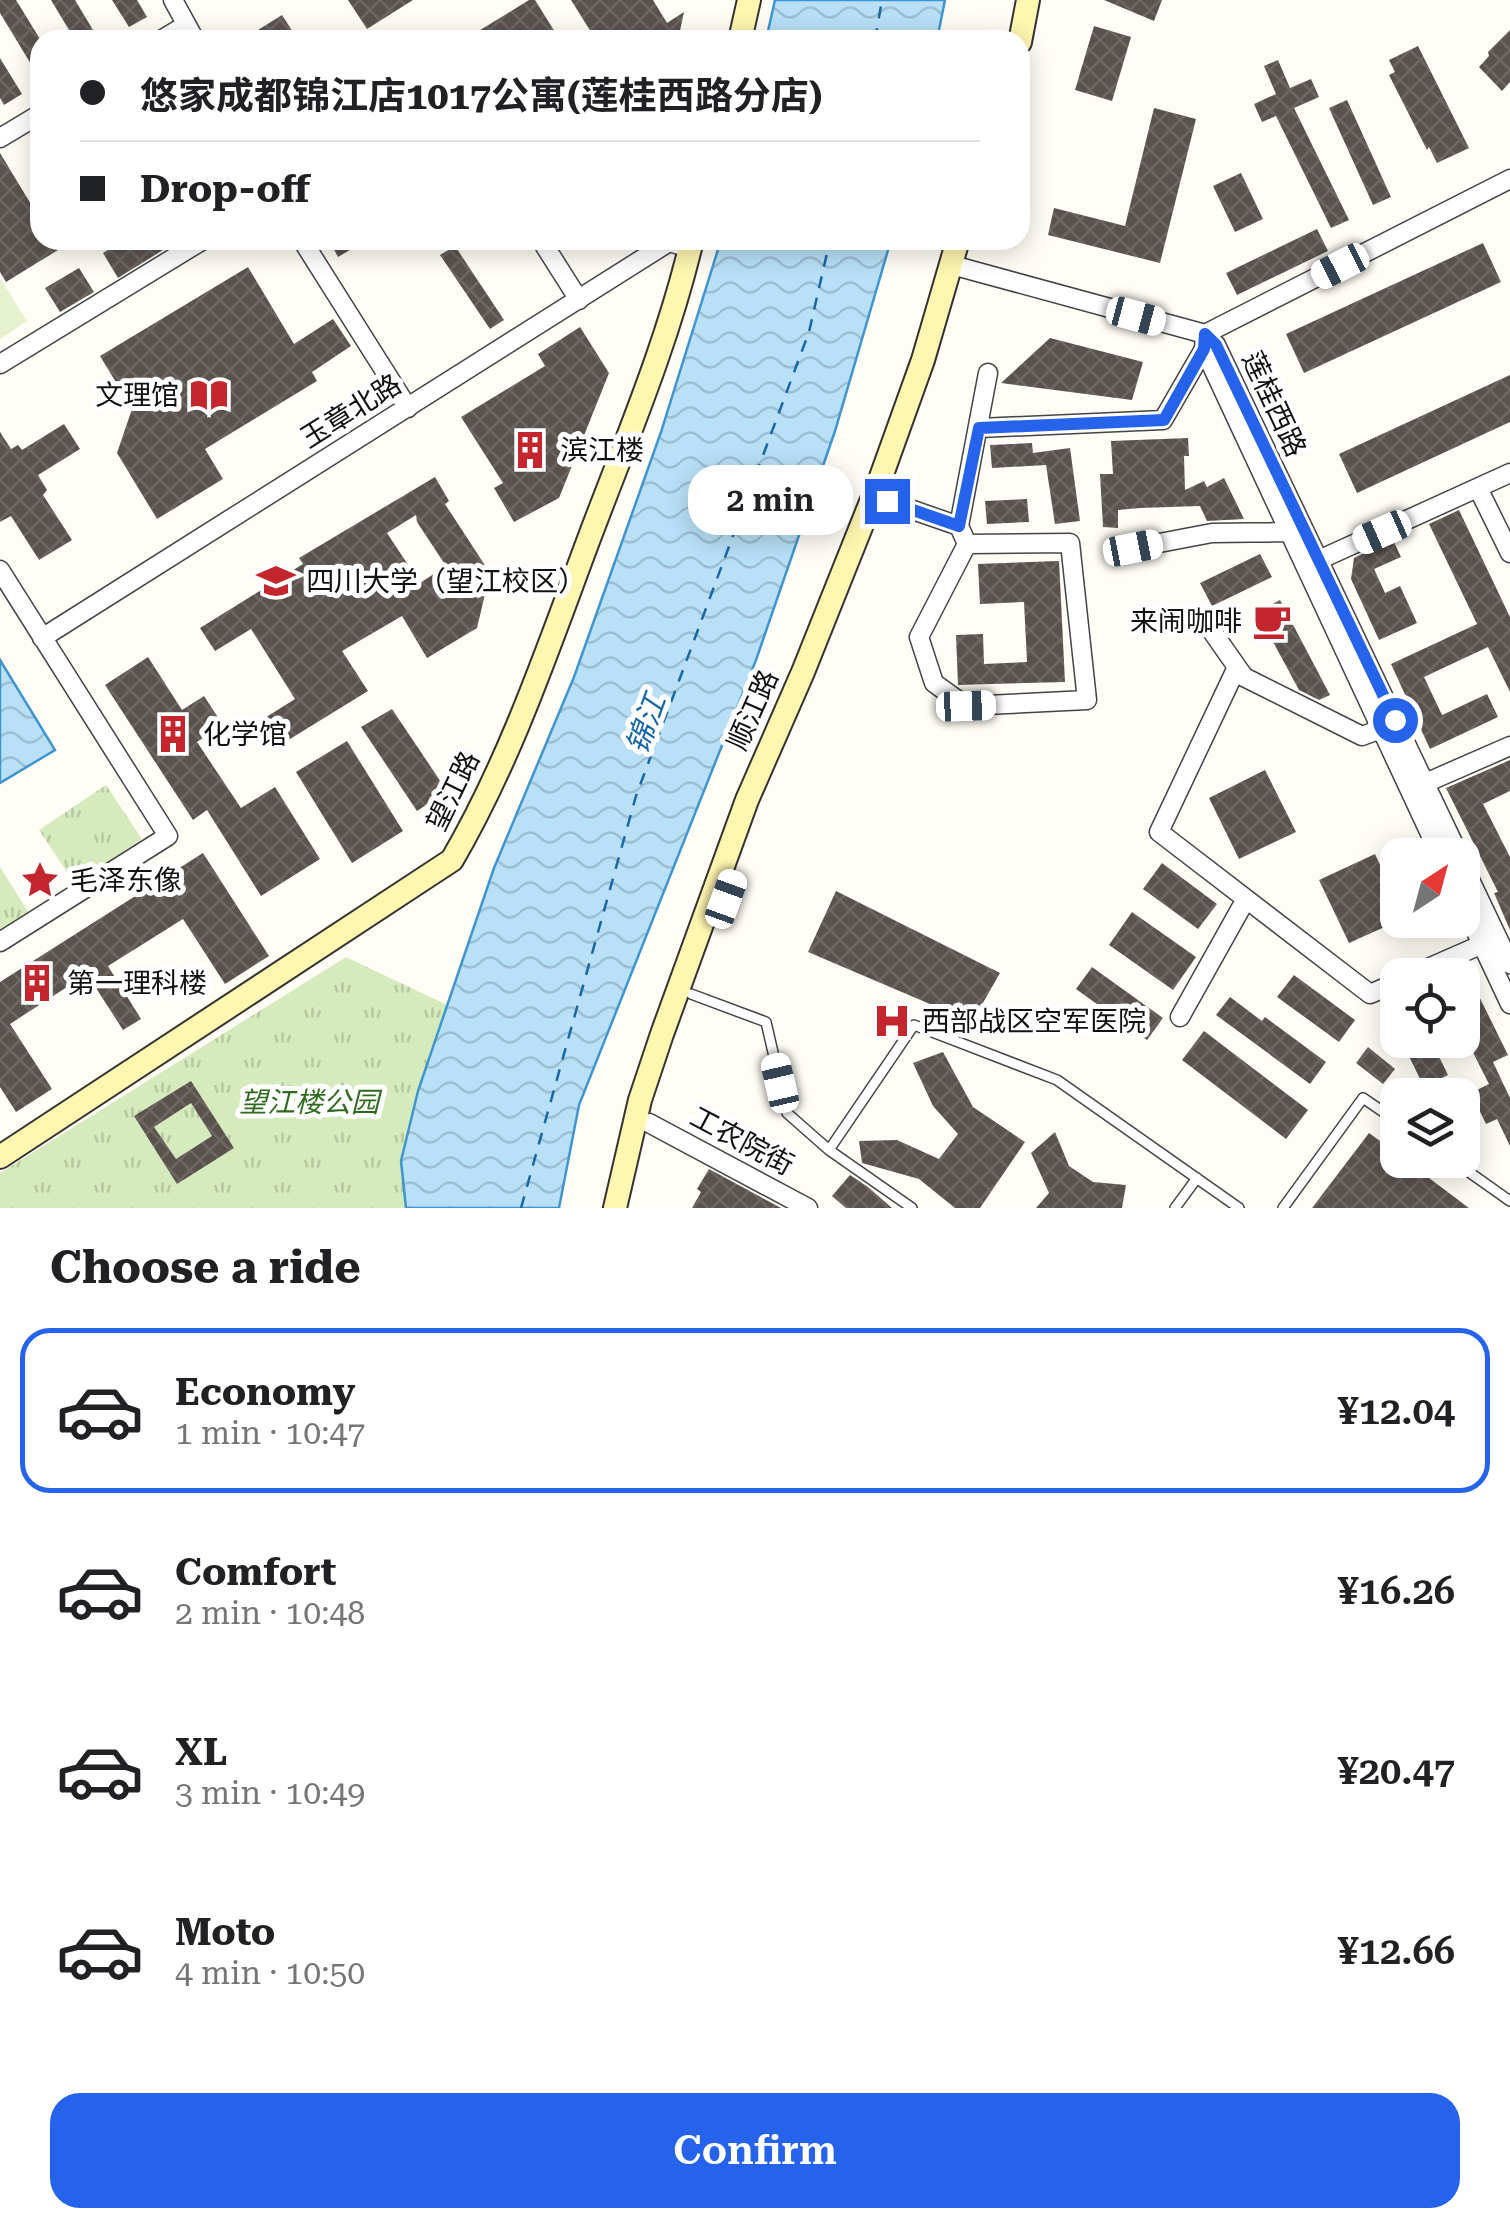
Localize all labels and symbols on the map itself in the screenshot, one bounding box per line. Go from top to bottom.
car [1306,239,1374,293]
car [1103,294,1169,338]
street label: 莲桂西路 [1235,346,1313,462]
street label: 玉章北路 [295,367,407,455]
library icon: 文理馆 [188,374,230,416]
place label: 文理馆 [95,379,179,412]
building icon: 滨江楼 [509,429,551,471]
place label: 滨江楼 [560,434,644,467]
callout: 2 min [687,466,852,536]
route end [865,479,910,524]
car [1348,506,1416,558]
car [1101,528,1165,568]
school or university icon: 四川大学（望江校区） [255,560,297,602]
place label: 四川大学（望江校区） [306,565,586,598]
cafe icon: 来闹咖啡 [1251,600,1293,642]
place label: 来闹咖啡 [1130,605,1242,638]
street label: 顺江路 [721,665,785,755]
water label: 锦江 [619,687,674,758]
car [935,690,997,722]
route start [1373,698,1418,743]
building icon: 化学馆 [152,713,194,755]
place label: 化学馆 [203,718,287,751]
street label: 望江路 [420,746,486,836]
north arrow [1380,838,1480,938]
place icon: 毛泽东像 [19,859,61,901]
place label: 毛泽东像 [70,864,182,897]
car [702,866,750,932]
building icon: 第一理科楼 [16,962,58,1004]
place label: 第一理科楼 [67,967,207,1000]
hospital icon: 西部战区空军医院 [871,1000,913,1042]
place label: 西部战区空军医院 [922,1005,1146,1038]
car [759,1050,801,1116]
park label: 望江楼公园 [239,1086,383,1119]
street label: 工农院街 [685,1100,799,1182]

